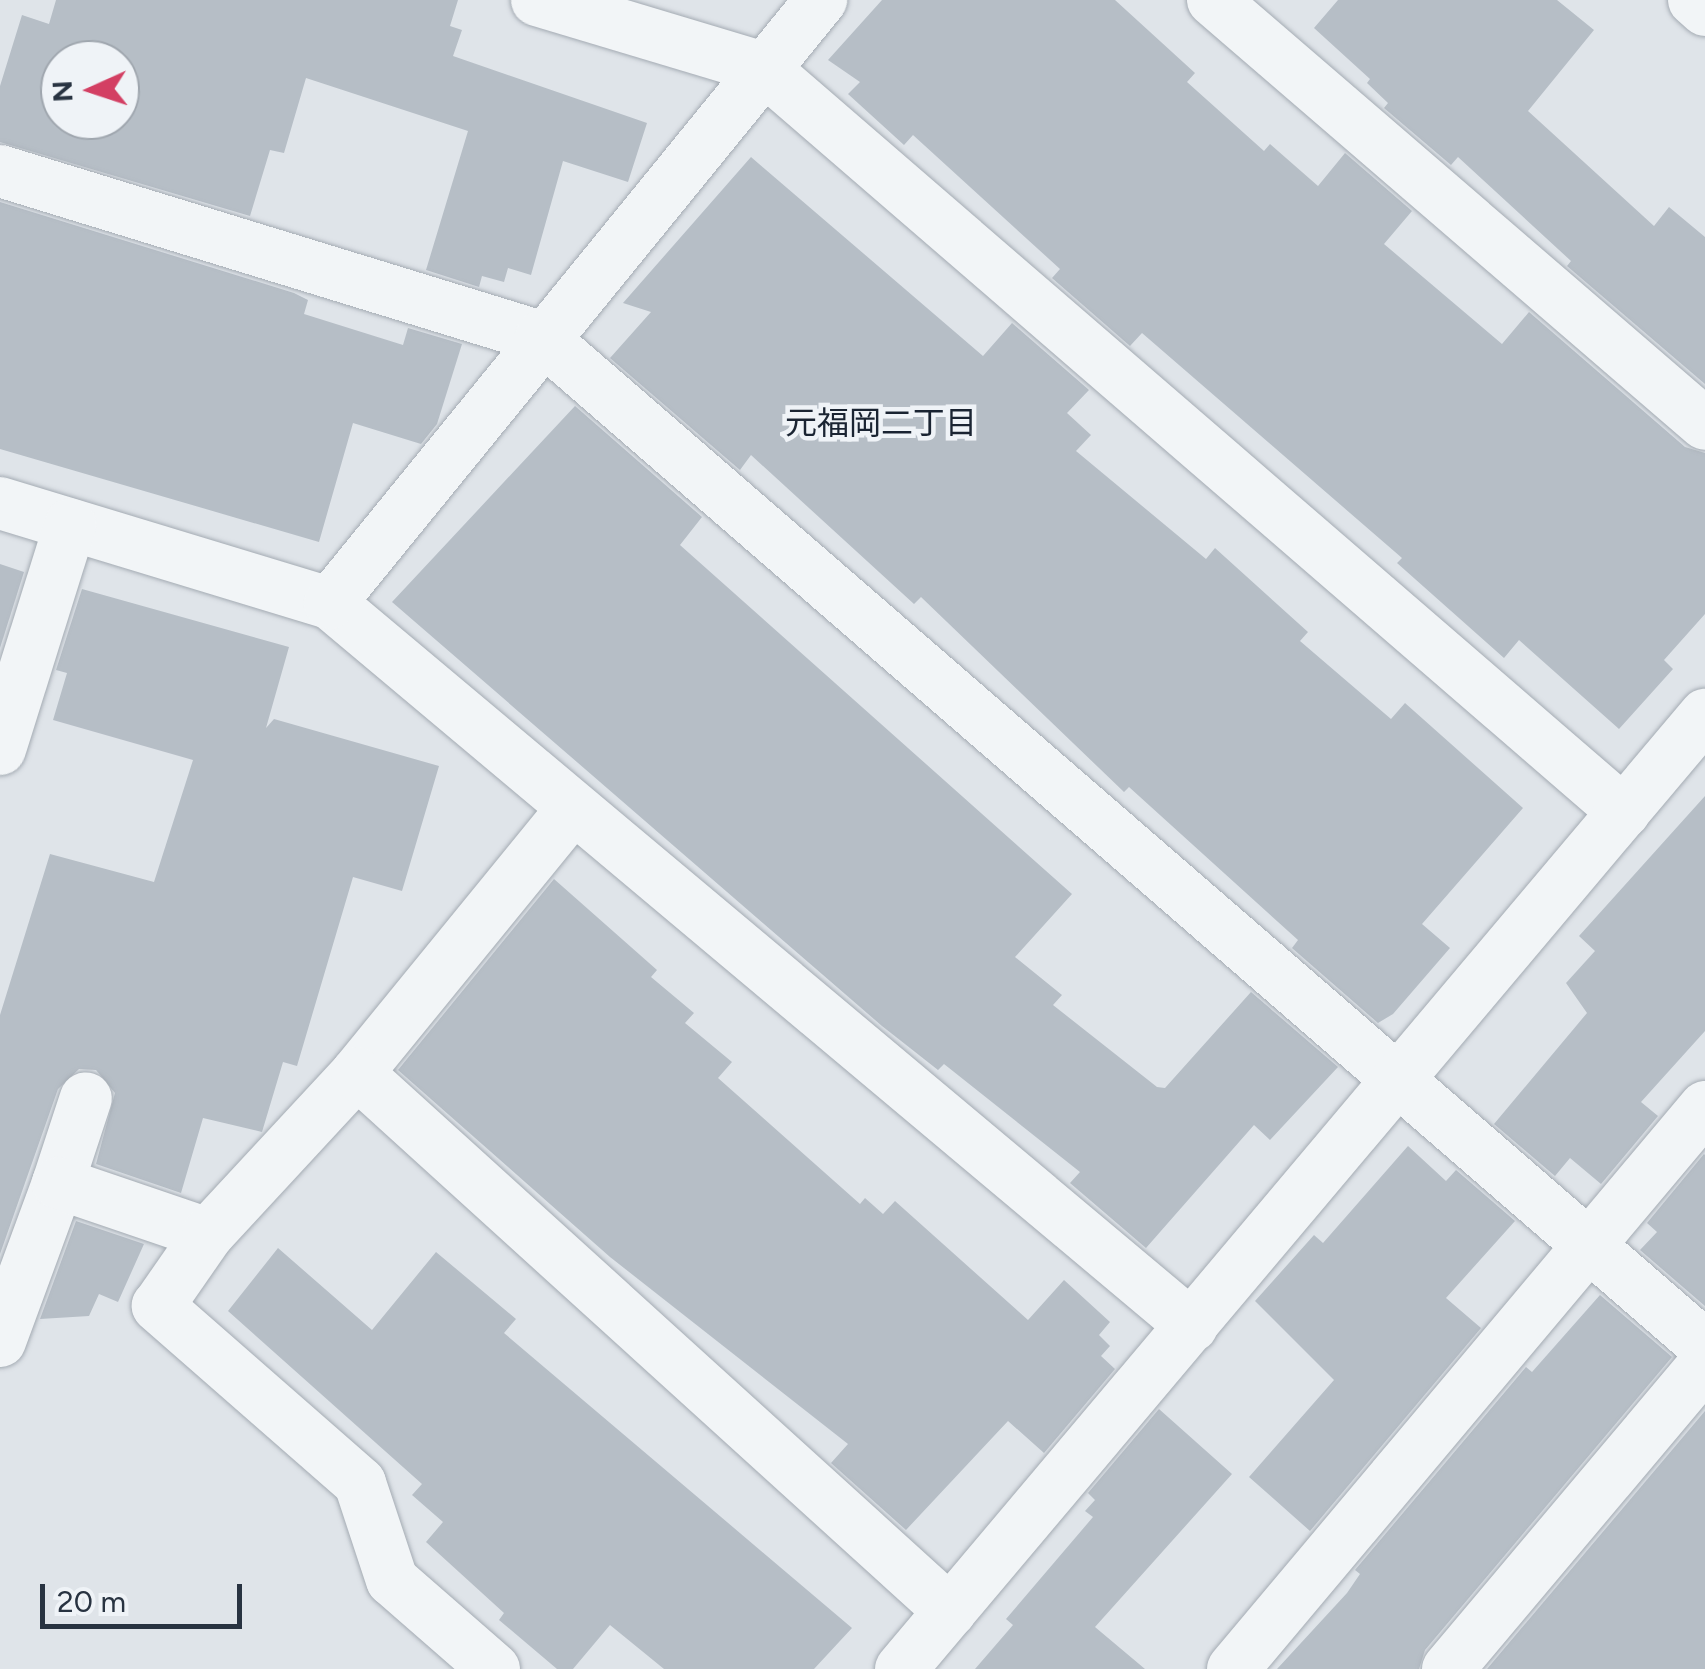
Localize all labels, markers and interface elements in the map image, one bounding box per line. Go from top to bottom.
north arrow [40,40,140,140]
text: N [44,80,80,103]
district label: 元福岡二丁目 [785,404,977,442]
scale bar [45,1564,248,1626]
text: 20 m [57,1583,126,1620]

